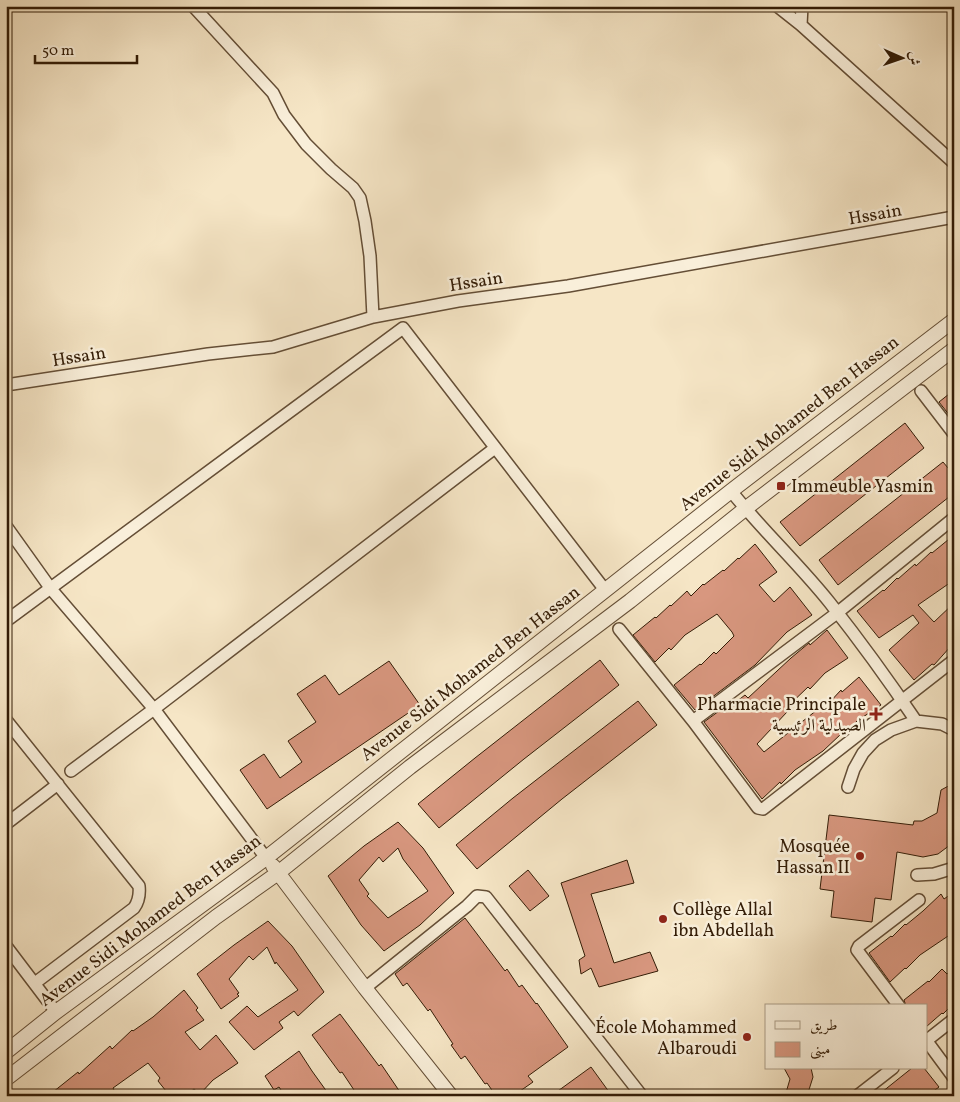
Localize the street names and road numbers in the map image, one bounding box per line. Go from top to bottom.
street label: Hssain [846,198,904,232]
street label: Hssain [448,266,505,299]
street label: Avenue Sidi Mohamed Ben Hassan [675,330,905,518]
street label: Hssain [51,341,108,374]
street label: Avenue Sidi Mohamed Ben Hassan [356,580,586,768]
street label: Avenue Sidi Mohamed Ben Hassan [35,829,267,1013]

